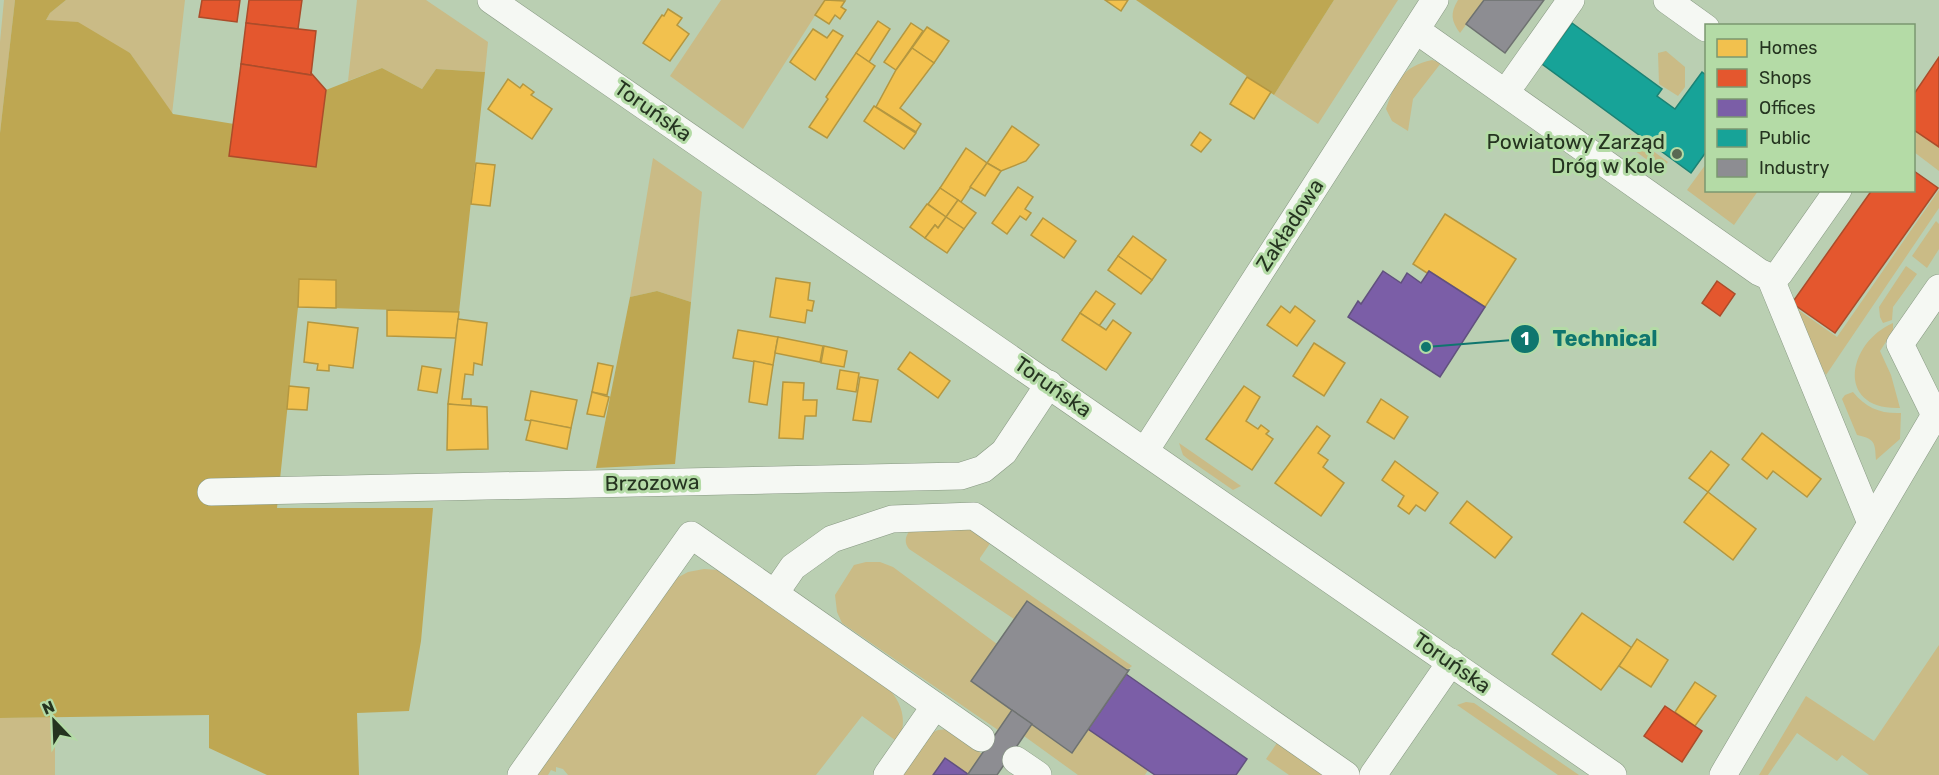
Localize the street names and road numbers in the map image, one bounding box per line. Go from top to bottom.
street label: Toruńska [610,75,697,146]
street label: Zakładowa [1251,174,1329,275]
street label: Toruńska [1010,351,1097,422]
street label: Brzozowa [604,469,700,496]
street label: Toruńska [1409,627,1496,698]

